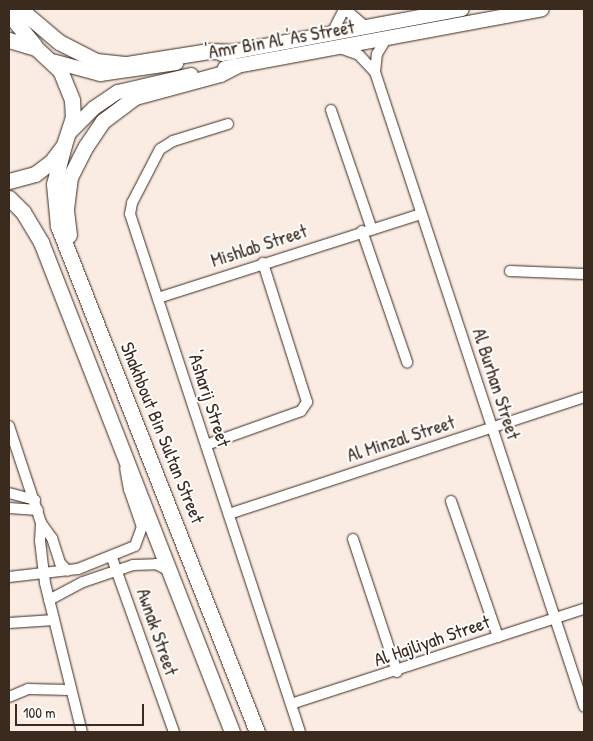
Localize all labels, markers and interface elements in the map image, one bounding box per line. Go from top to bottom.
street label: 'Amr Bin Al 'As Street [204,16,356,64]
street label: Mishlab Street [208,220,310,272]
street label: Al Burhan Street [467,325,525,443]
street label: Shakhbout Bin Sultan Street [115,339,209,527]
street label: 'Asharij Street [183,348,235,450]
street label: Al Minzal Street [344,411,458,467]
street label: Awnak Street [131,585,183,679]
street label: Al Hajliyah Street [371,611,493,671]
scale bar [18,694,146,726]
text: 100 m [23,702,56,723]

